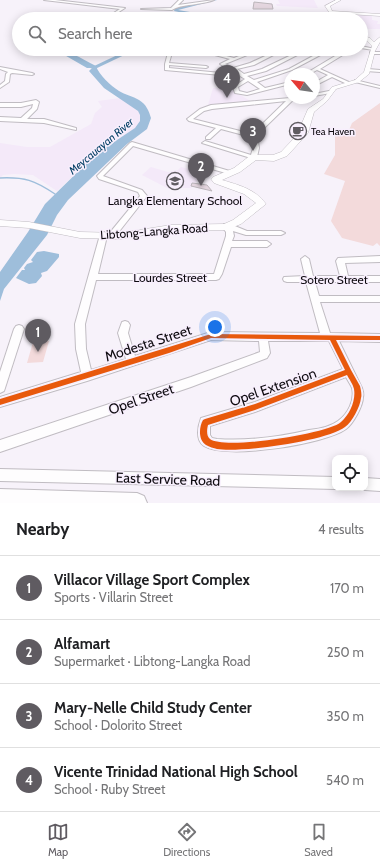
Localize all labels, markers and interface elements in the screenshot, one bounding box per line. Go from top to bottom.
search box [12,12,368,56]
icon: search [26,23,48,45]
text: Search here [58,25,133,43]
pin: 4 [214,65,240,98]
north arrow [284,68,320,104]
water label: Meycauayan River [65,114,137,178]
pin: 3 [240,118,266,151]
cafe icon: Tea Haven [288,121,308,141]
place label: Tea Haven [311,125,355,138]
pin: 2 [188,153,214,186]
school or university icon: Langka Elementary School [165,171,185,191]
place label: Langka Elementary School [108,193,242,208]
street label: Libtong-Langka Road [100,220,208,242]
street label: Lourdes Street [133,270,207,285]
street label: Sotero Street [300,272,368,287]
your location [205,317,225,337]
pin: 1 [25,319,51,352]
street label: Modesta Street [102,320,194,365]
street label: Opel Extension [227,364,319,410]
street label: Opel Street [106,379,176,419]
map controls [332,455,368,491]
button: locate [332,455,368,491]
street label: East Service Road [115,468,221,490]
text: Nearby [16,519,69,539]
text: 4 results [318,521,364,537]
text: Villacor Village Sport Complex [54,571,250,589]
text: 1 [27,580,31,596]
text: 170 m [330,580,364,596]
text: Sports · Villarin Street [54,589,173,605]
text: Alfamart [54,635,110,653]
text: 2 [26,644,32,660]
text: 250 m [327,644,364,660]
text: Supermarket · Libtong-Langka Road [54,653,250,669]
text: Mary-Nelle Child Study Center [54,699,252,717]
text: 3 [25,708,33,724]
text: 350 m [327,708,364,724]
text: School · Dolorito Street [54,717,182,733]
text: Vicente Trinidad National High School [54,763,298,781]
text: 4 [25,772,33,788]
text: 540 m [326,772,364,788]
text: School · Ruby Street [54,781,165,797]
tab: Map [47,821,69,859]
tab: Directions [163,821,210,859]
tab: Saved [304,821,333,859]

